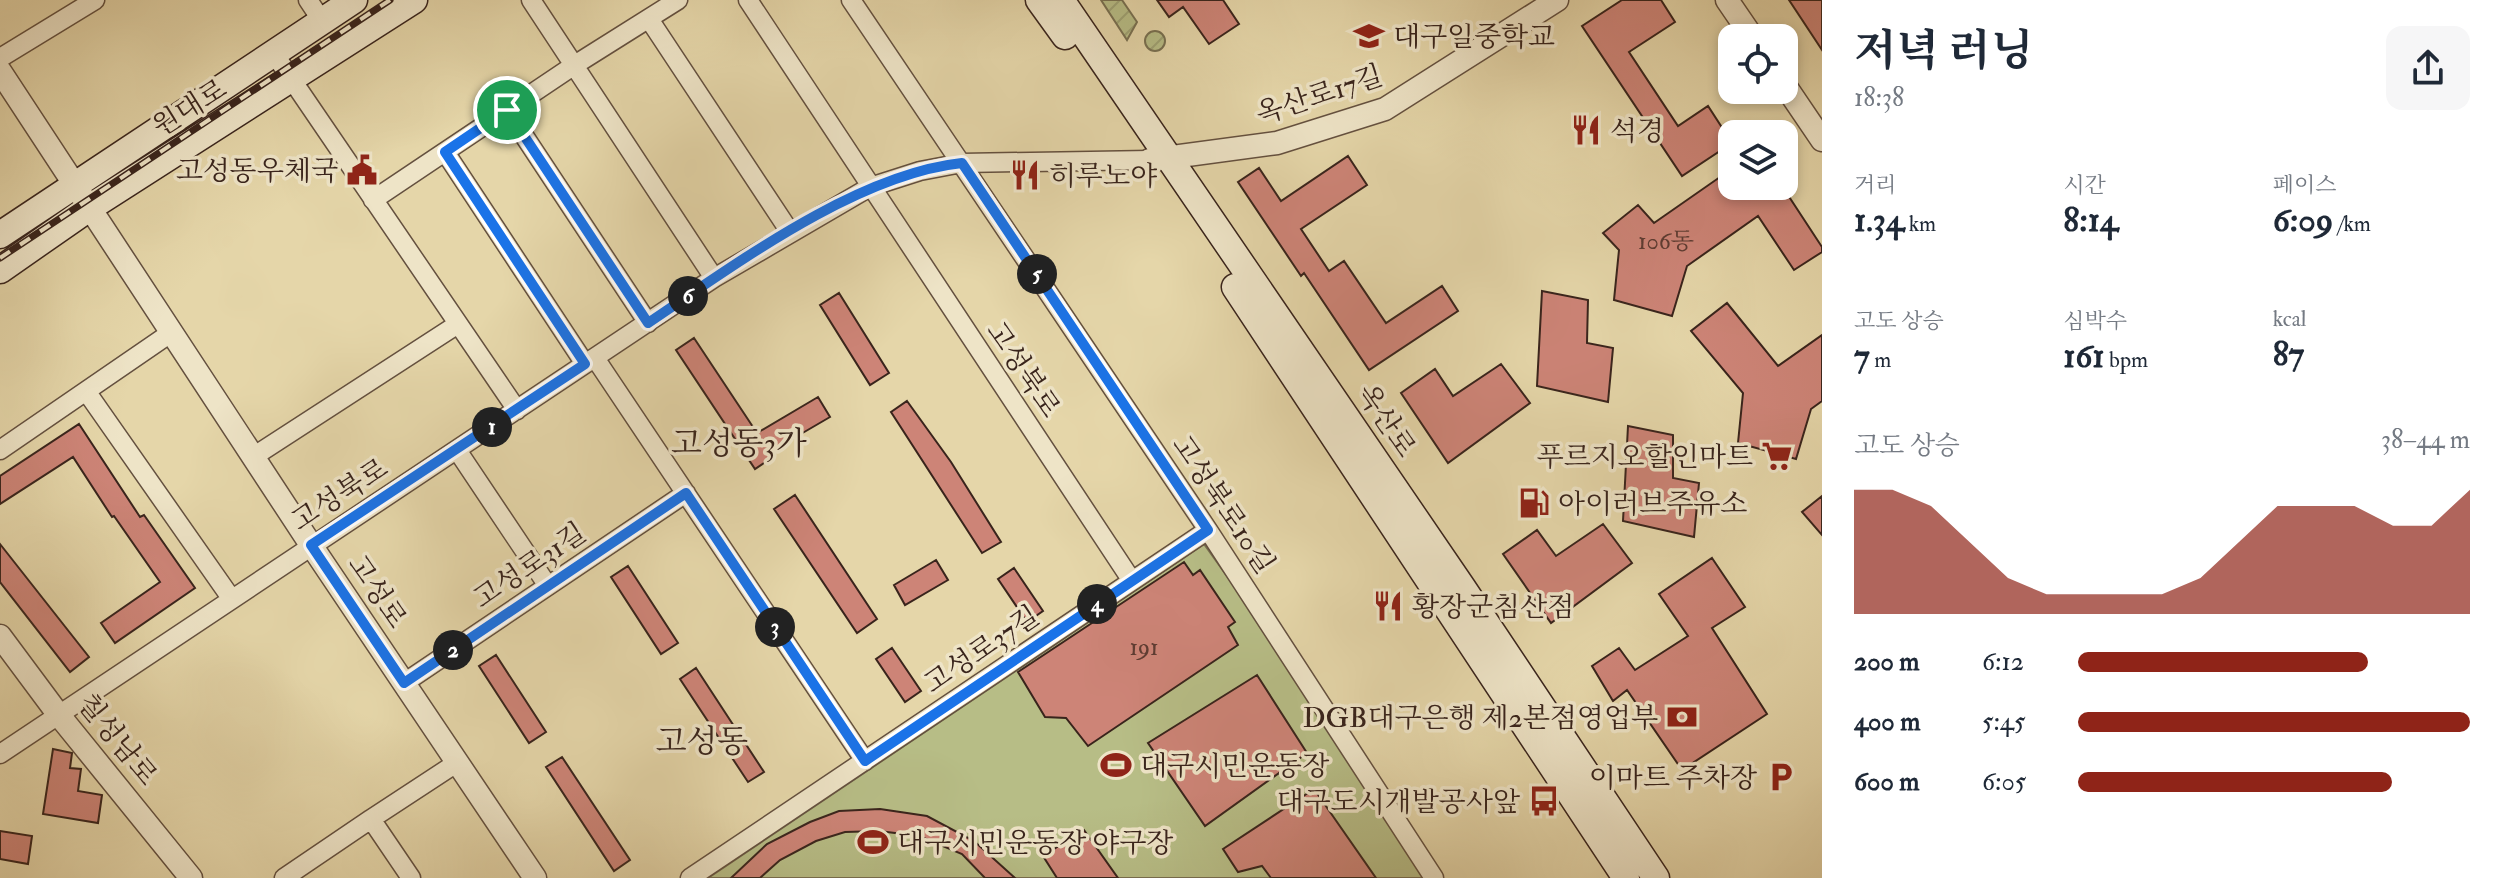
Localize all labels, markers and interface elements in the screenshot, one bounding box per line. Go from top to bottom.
school or university icon: 대구일중학교 [1352,19,1386,53]
place label: 대구일중학교 [1393,20,1555,55]
map controls [1718,24,1798,200]
button: locate [1718,24,1798,104]
text: 저녁 러닝 [1854,24,2033,79]
button: share [2386,26,2470,110]
street label: 옥산로17길 [1252,59,1387,132]
street label: 원대로 [146,72,233,145]
pin [473,76,541,144]
text: 18:38 [1854,82,1904,114]
icon: arrive [485,88,529,132]
restaurant icon: 석경 [1569,113,1603,147]
place label: 석경 [1610,114,1664,149]
button: layers [1718,120,1798,200]
public building icon: 고성동우체국 [345,153,379,187]
place label: 고성동우체국 [176,154,338,189]
restaurant icon: 히루노야 [1008,158,1042,192]
place label: 히루노야 [1049,159,1157,194]
text: 거리 [1854,171,1897,199]
text: 시간 [2063,171,2106,199]
text: 페이스 [2273,171,2336,199]
text: 1.34 [1854,199,1904,242]
text: 8:14 [2063,199,2118,242]
text: 6:09 [2273,199,2333,242]
text: km [1904,210,1936,238]
text: /km [2333,210,2371,238]
house number: 106동 [1638,226,1694,257]
pin: 5 [1017,254,1057,294]
text: 5 [1032,260,1042,288]
pin: 6 [668,276,708,316]
text: 6 [682,282,694,310]
text: kcal [2273,305,2306,333]
text: 고도 상승 [1854,307,1944,335]
text: 심박수 [2063,307,2127,335]
street label: 고성북로 [978,315,1068,424]
text: 87 [2273,333,2304,376]
text: 7 [1854,335,1870,378]
text: 161 [2063,335,2104,378]
text: m [1870,346,1891,374]
text: bpm [2104,346,2148,374]
street label: 옥산로 [1349,377,1423,464]
pin: 1 [472,407,512,447]
text: 1 [488,413,496,441]
district label: 고성동3가 [671,424,807,464]
text: 38–44 m [2381,424,2470,456]
street label: 고성북로10길 [1164,429,1282,581]
text: 고도 상승 [1854,430,1960,462]
supermarket icon: 푸르지오할인마트 [1760,439,1794,473]
place label: 푸르지오할인마트 [1537,440,1753,475]
street label: 고성북로 [285,451,395,539]
fuel station icon: 아이러브주유소 [1517,486,1551,520]
place label: 아이러브주유소 [1558,487,1747,522]
street label: 고성로31길 [467,516,593,617]
street label: 고성로 [340,548,414,635]
pin: 4 [1077,584,1117,624]
restaurant icon: 황장군침산점 [1371,589,1405,623]
text: 4 [1091,590,1103,618]
place label: 황장군침산점 [1412,590,1574,625]
street label: 고성로37길 [917,599,1046,702]
pin: 3 [755,607,795,647]
text: 3 [771,613,779,641]
pin: 2 [433,630,473,670]
house number: 191 [1129,632,1159,663]
text: 2 [447,636,459,664]
text: 200 m [1854,646,1919,678]
text: 6:12 [1982,646,2024,678]
street label: 칠성남로 [69,687,164,793]
bank icon: DGB대구은행 제2본점영업부 [1665,700,1699,734]
place label: DGB대구은행 제2본점영업부 [1303,701,1658,736]
text: 400 m [1854,706,1920,738]
text: 5:45 [1982,706,2025,738]
district label: 고성동 [656,722,748,762]
sports icon: 대구시민운동장 [1099,748,1133,782]
place label: 대구시민운동장 [1140,749,1329,784]
parking icon: 이마트 주차장 [1764,760,1798,794]
place label: 이마트 주차장 [1589,761,1757,796]
text: 600 m [1854,766,1919,798]
text: 6:05 [1982,766,2026,798]
bus stop icon: 대구도시개발공사앞 [1527,784,1561,818]
place label: 대구도시개발공사앞 [1277,785,1520,820]
sports icon: 대구시민운동장 야구장 [856,825,890,859]
place label: 대구시민운동장 야구장 [897,826,1173,861]

